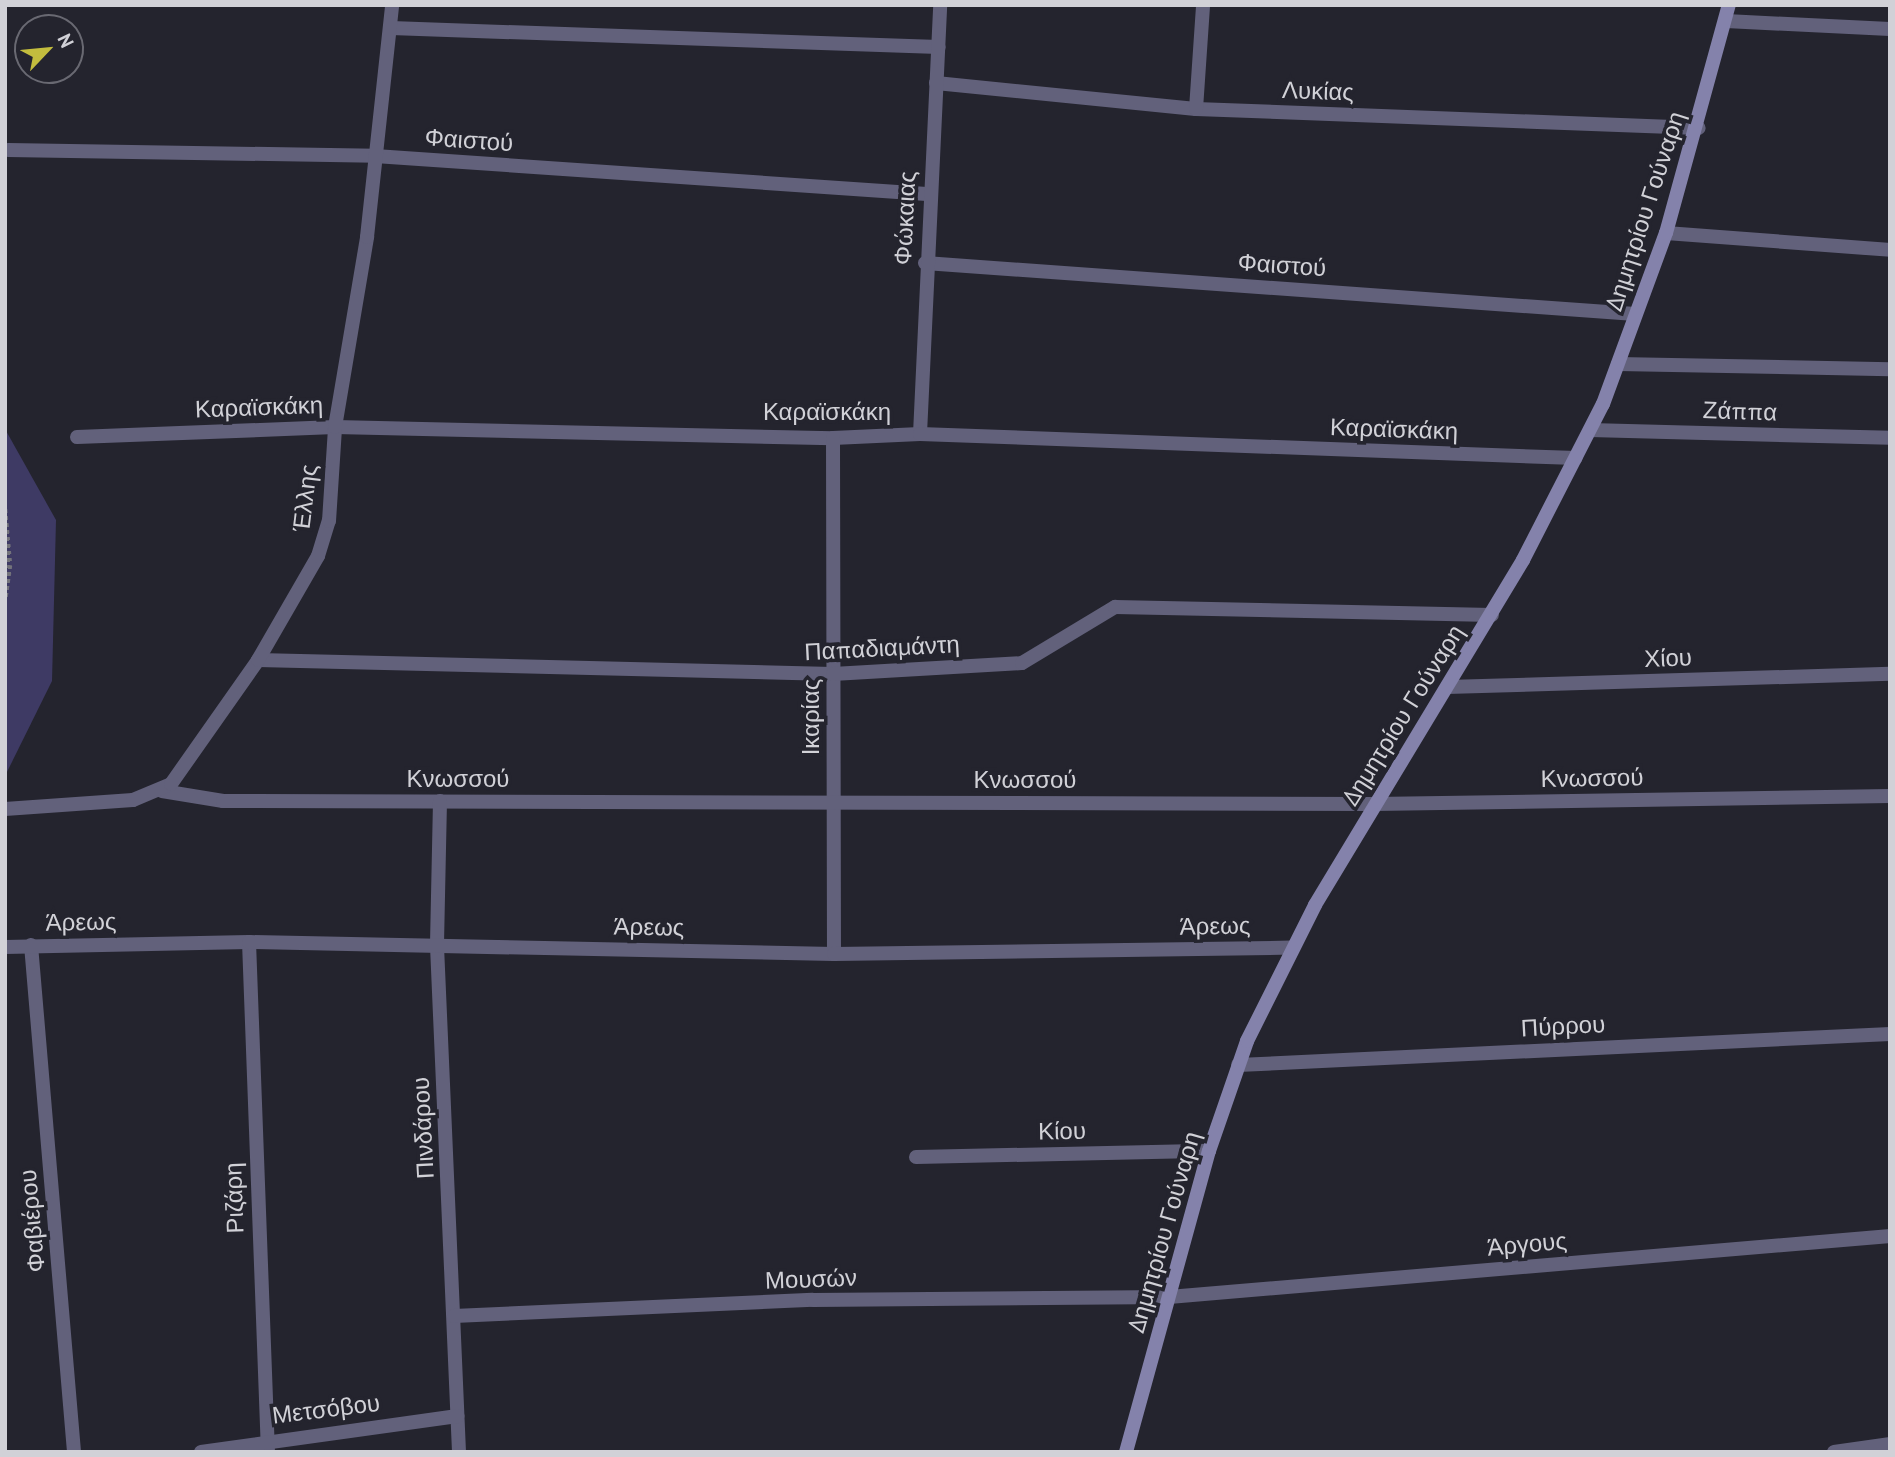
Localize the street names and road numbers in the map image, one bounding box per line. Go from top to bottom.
street label: Λυκίας [1282,75,1354,107]
street label: Δημητρίου Γούναρη [1599,108,1691,314]
street label: Φαιστού [424,123,514,157]
street label: Φώκαιας [888,170,922,266]
street label: Φαιστού [1237,248,1327,282]
street label: Καραϊσκάκη [194,390,324,424]
street label: Ζάππα [1702,395,1778,427]
street label: Καραϊσκάκη [763,398,891,426]
street label: Καραϊσκάκη [1329,412,1459,446]
street label: Έλλης [287,463,323,533]
street label: Δημητρίου Γούναρη [1336,619,1470,811]
street label: Παπαδιαμάντη [804,630,960,666]
street label: Χίου [1644,643,1692,673]
street label: Ικαρίας [797,679,825,755]
street label: Κνωσσού [1540,763,1644,793]
street label: Κνωσσού [407,765,509,793]
street label: Κνωσσού [974,766,1076,794]
street label: Άρεως [45,907,117,937]
street label: Άρεως [1179,911,1251,941]
street label: Άρεως [613,912,685,942]
street label: Πύρρου [1520,1009,1606,1043]
street label: Πινδάρου [406,1076,440,1180]
street label: Κίου [1038,1116,1086,1146]
street label: Δημητρίου Γούναρη [1122,1128,1206,1336]
street label: Ριζάρη [218,1162,250,1234]
street label: Φαβιέρου [13,1168,51,1274]
street label: Άργους [1486,1226,1568,1262]
street label: Μουσών [765,1263,857,1295]
street label: Μετσόβου [271,1388,381,1430]

